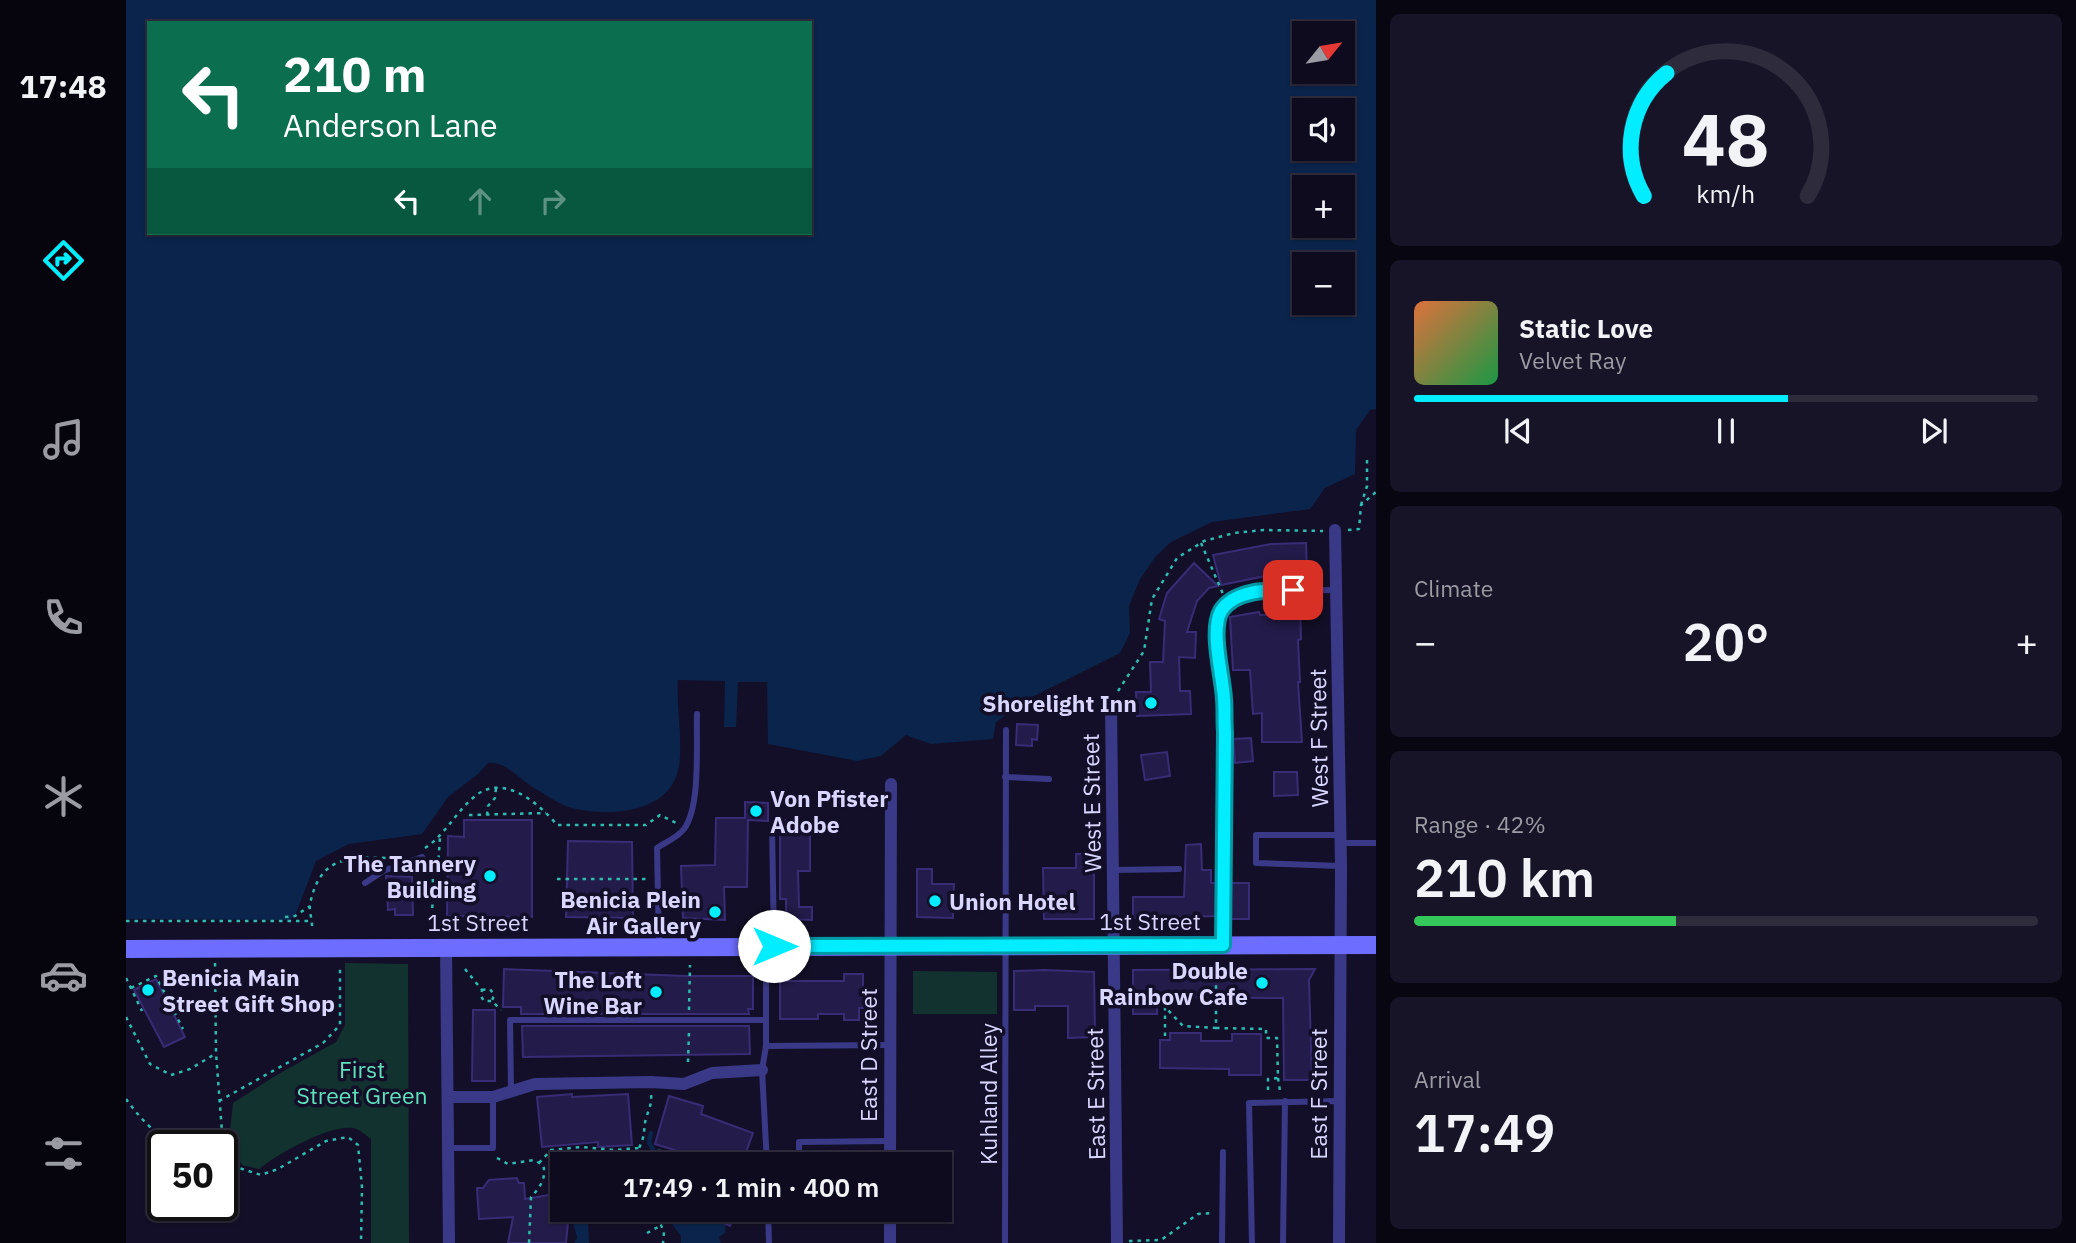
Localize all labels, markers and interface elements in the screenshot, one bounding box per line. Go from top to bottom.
north arrow [1292,21,1354,84]
map controls [1292,21,1355,315]
text: 210 m [283,42,427,105]
icon: left [168,49,259,140]
text: 17:48 [19,65,107,107]
text: 48 [1682,91,1770,186]
button: sound [1292,98,1355,161]
text: Anderson Lane [283,104,498,146]
button: + [1292,175,1355,238]
text: km/h [1697,177,1755,210]
icon: left [388,182,426,220]
icon: ahead [461,182,499,220]
icon: right [534,182,572,220]
icon: directions [39,236,88,285]
button: − [1292,252,1355,315]
text: Static Love [1519,311,1653,345]
text: Velvet Ray [1519,345,1626,375]
icon: previous [1499,412,1537,450]
icon: pause [1707,412,1745,450]
icon: next [1915,412,1953,450]
icon: music [39,415,88,464]
pin [1263,560,1323,620]
icon: arrive [1274,571,1312,609]
text: Climate [1414,573,1493,603]
icon: phone [39,593,88,642]
text: 20° [1683,608,1769,675]
text: − [1414,617,1437,666]
text: + [2015,617,2038,666]
street label: West F Street [1302,668,1334,808]
place label: Shorelight Inn [982,688,1137,718]
marker: Shorelight Inn [1143,695,1159,711]
street label: West E Street [1075,733,1107,873]
icon: climate [39,772,88,821]
place label: Von Pfister Adobe [770,783,889,839]
marker: Von Pfister Adobe [748,803,764,819]
text: Range · 42% [1414,809,1546,839]
text: 210 km [1414,844,1595,911]
place label: The Tannery Building [344,848,477,904]
marker: The Tannery Building [482,868,498,884]
place label: Benicia Plein Air Gallery [560,884,702,940]
place label: Union Hotel [949,886,1075,916]
marker: Union Hotel [927,893,943,909]
marker: Benicia Plein Air Gallery [707,904,723,920]
street label: 1st Street [1099,906,1201,936]
street label: 1st Street [427,907,529,937]
position arrow [737,909,811,983]
icon: car [39,951,88,1000]
place label: Double Rainbow Cafe [1099,955,1248,1011]
place label: Benicia Main Street Gift Shop [162,962,335,1018]
place label: The Loft Wine Bar [543,964,642,1020]
marker: Double Rainbow Cafe [1254,975,1270,991]
marker: Benicia Main Street Gift Shop [140,982,156,998]
marker: The Loft Wine Bar [648,984,664,1000]
street label: East D Street [853,988,883,1122]
street label: Kuhland Alley [973,1022,1003,1165]
street label: East E Street [1079,1028,1111,1160]
street label: East F Street [1303,1028,1333,1160]
park label: First Street Green [296,1054,428,1110]
text: Arrival [1414,1064,1481,1094]
text: 17:49 [1414,1099,1555,1166]
icon: filters [39,1129,88,1178]
speed limit sign: 50 [147,1130,238,1221]
text: 17:49 · 1 min · 400 m [623,1170,879,1204]

